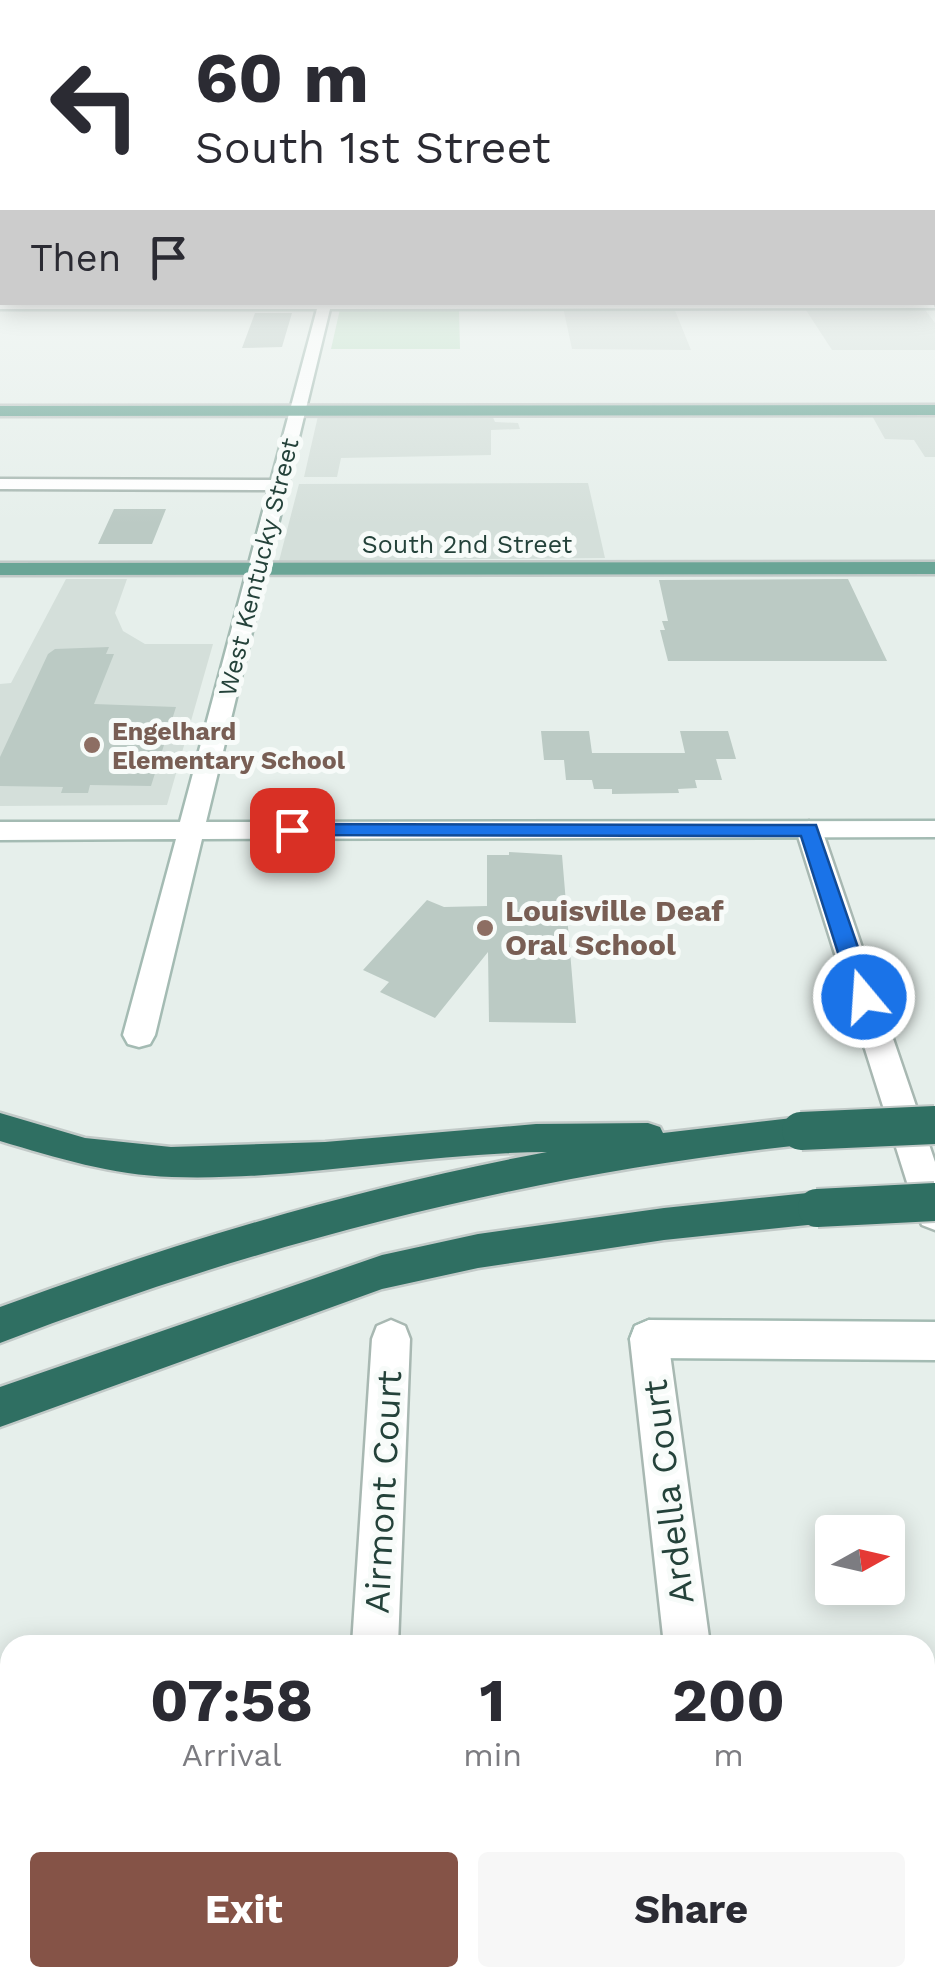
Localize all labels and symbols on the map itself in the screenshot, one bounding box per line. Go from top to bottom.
street label: West Kentucky Street [212,435,305,699]
street label: South 2nd Street [362,530,573,559]
place label: Engelhard Elementary School [112,717,346,775]
marker: Engelhard Elementary School [81,734,103,756]
pin [250,788,335,873]
place label: Louisville Deaf Oral School [505,893,724,962]
marker: Louisville Deaf Oral School [474,917,496,939]
position arrow [812,945,916,1049]
street label: Airmont Court [356,1369,410,1615]
street label: Ardella Court [633,1377,703,1607]
north arrow [815,1515,905,1605]

